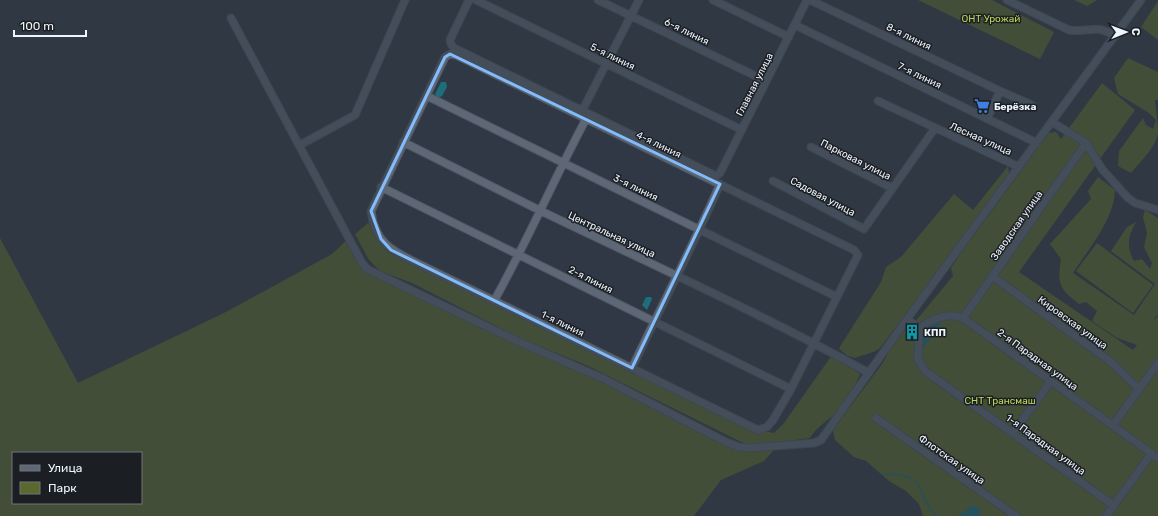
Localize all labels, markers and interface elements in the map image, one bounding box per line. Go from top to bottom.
scale bar [14,12,86,38]
north arrow [1106,12,1146,52]
park label: ОНТ Урожай [962,13,1020,25]
street label: 6-я линия [662,16,711,48]
text: 100 m [20,19,54,33]
street label: 8-я линия [884,21,933,53]
text: С [1129,28,1142,36]
street label: 5-я линия [588,41,637,73]
street label: Главная улица [734,51,776,118]
street label: 7-я линия [896,60,943,92]
supermarket icon: Берёзка [973,97,991,115]
place label: Берёзка [994,101,1036,113]
street label: Лесная улица [948,120,1013,158]
street label: 4-я линия [634,129,683,161]
street label: Парковая улица [818,137,893,183]
street label: 3-я линия [611,172,660,204]
street label: Садовая улица [788,175,857,219]
street label: Заводская улица [988,188,1045,263]
street label: Центральная улица [566,209,657,260]
street label: 2-я линия [566,264,615,296]
street label: Кировская улица [1035,294,1109,352]
street label: 1-я линия [539,308,586,339]
building icon: КПП [903,323,921,341]
place label: КПП [924,327,946,339]
street label: 2-я Парадная улица [995,327,1080,393]
park label: СНТ Трансмаш [964,395,1036,407]
street label: 1-я Парадная улица [1003,412,1088,478]
street label: Флотская улица [916,432,987,487]
legend [12,452,142,504]
text: Улица [48,461,82,475]
text: Парк [48,481,77,495]

